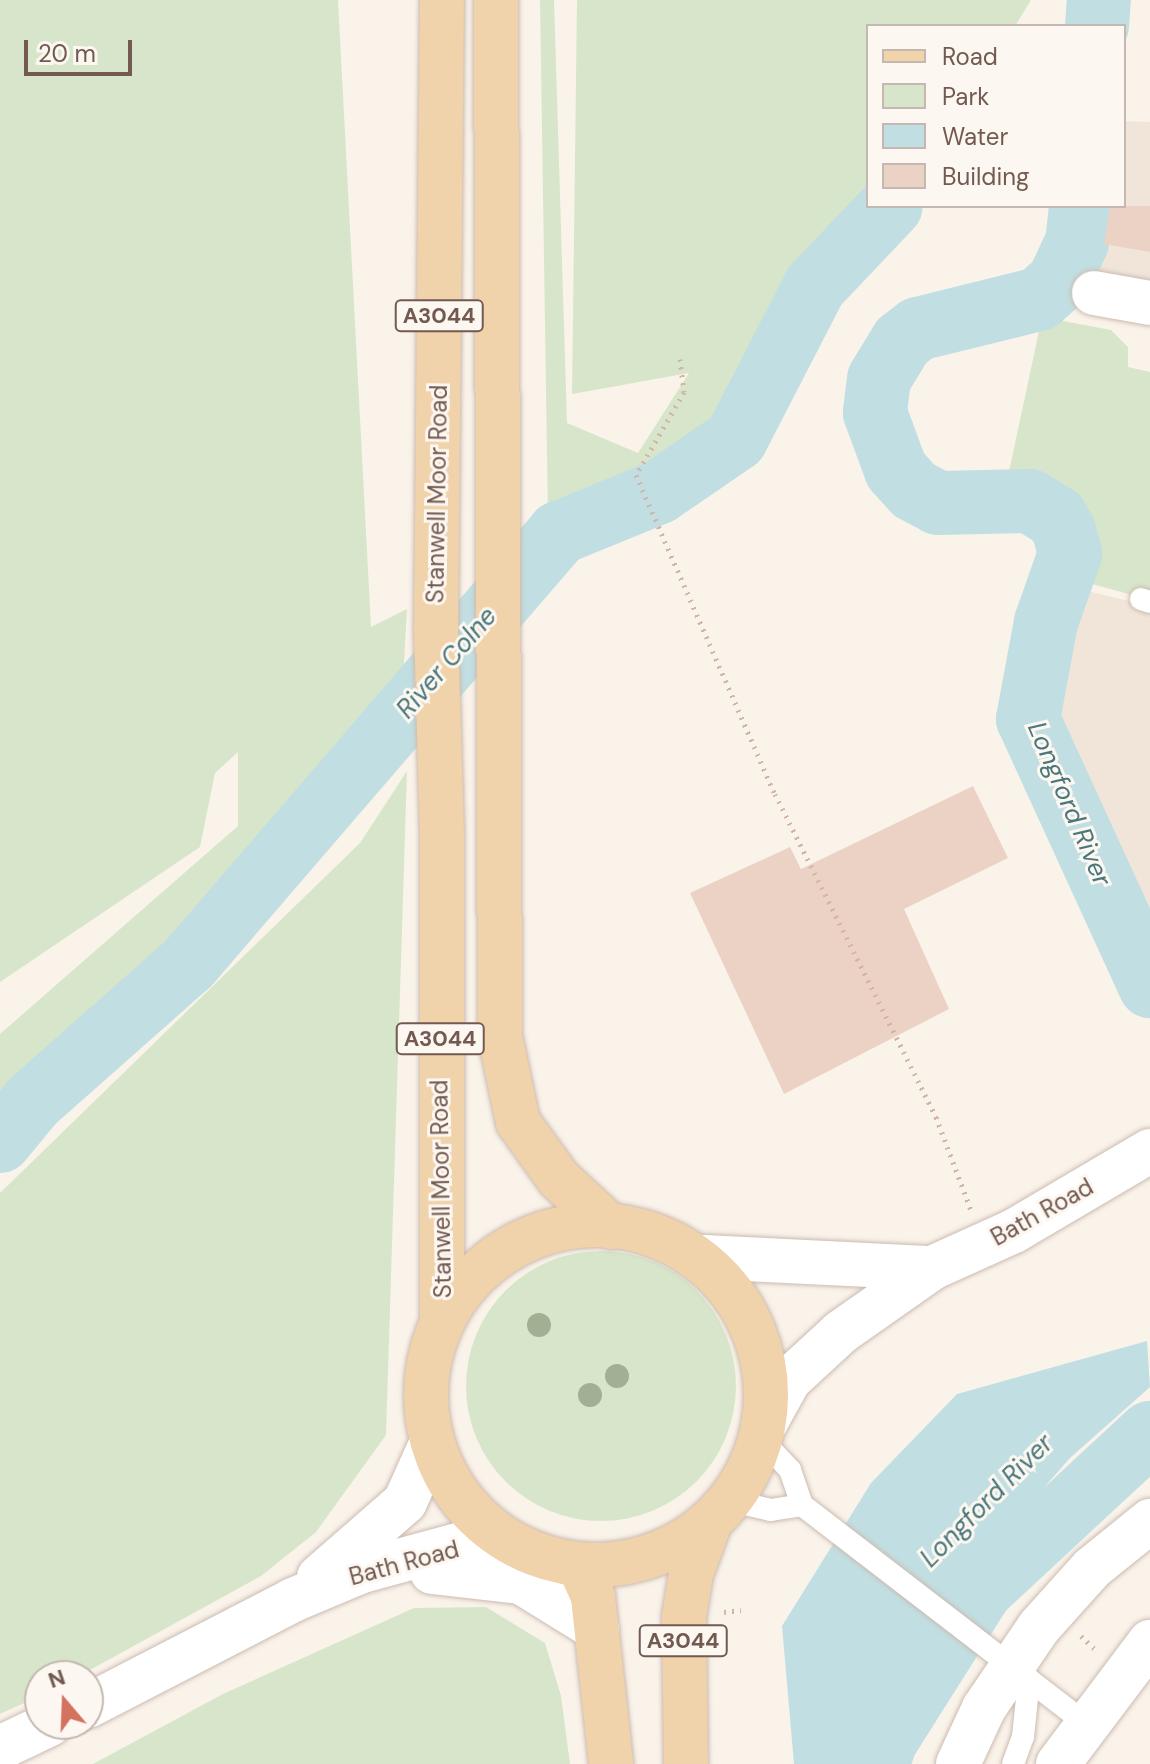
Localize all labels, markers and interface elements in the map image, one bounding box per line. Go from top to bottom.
scale bar [28,24,136,74]
legend [866,24,1126,208]
text: 20 m [38,38,96,69]
text: Road [942,41,998,72]
text: Park [942,81,989,112]
text: Water [942,121,1008,152]
text: Building [942,161,1029,192]
road number: A3044 [393,298,485,334]
street label: Stanwell Moor Road [421,385,453,603]
water label: River Colne [390,601,504,725]
water label: Longford River [1020,717,1118,891]
road number: A3044 [394,1021,486,1057]
street label: Stanwell Moor Road [425,1080,457,1298]
street label: Bath Road [986,1172,1098,1252]
water label: Longford River [914,1428,1060,1574]
street label: Bath Road [346,1535,462,1591]
road number: A3044 [637,1623,729,1659]
north arrow [24,1660,104,1740]
text: N [44,1662,69,1695]

